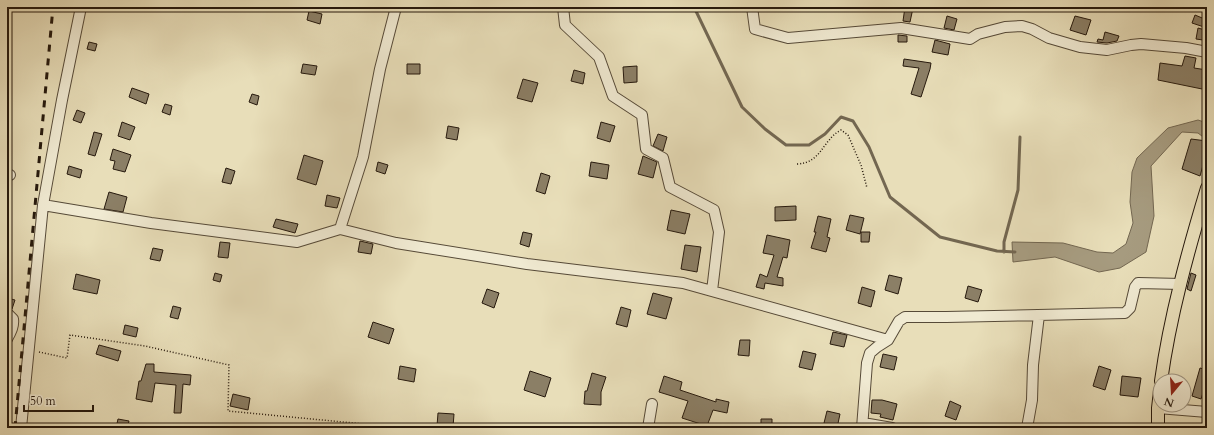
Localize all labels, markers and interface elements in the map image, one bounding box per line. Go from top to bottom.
north arrow [1152,373,1192,413]
scale bar [24,387,93,413]
text: 50 m [30,393,57,409]
text: N [1162,393,1176,411]

